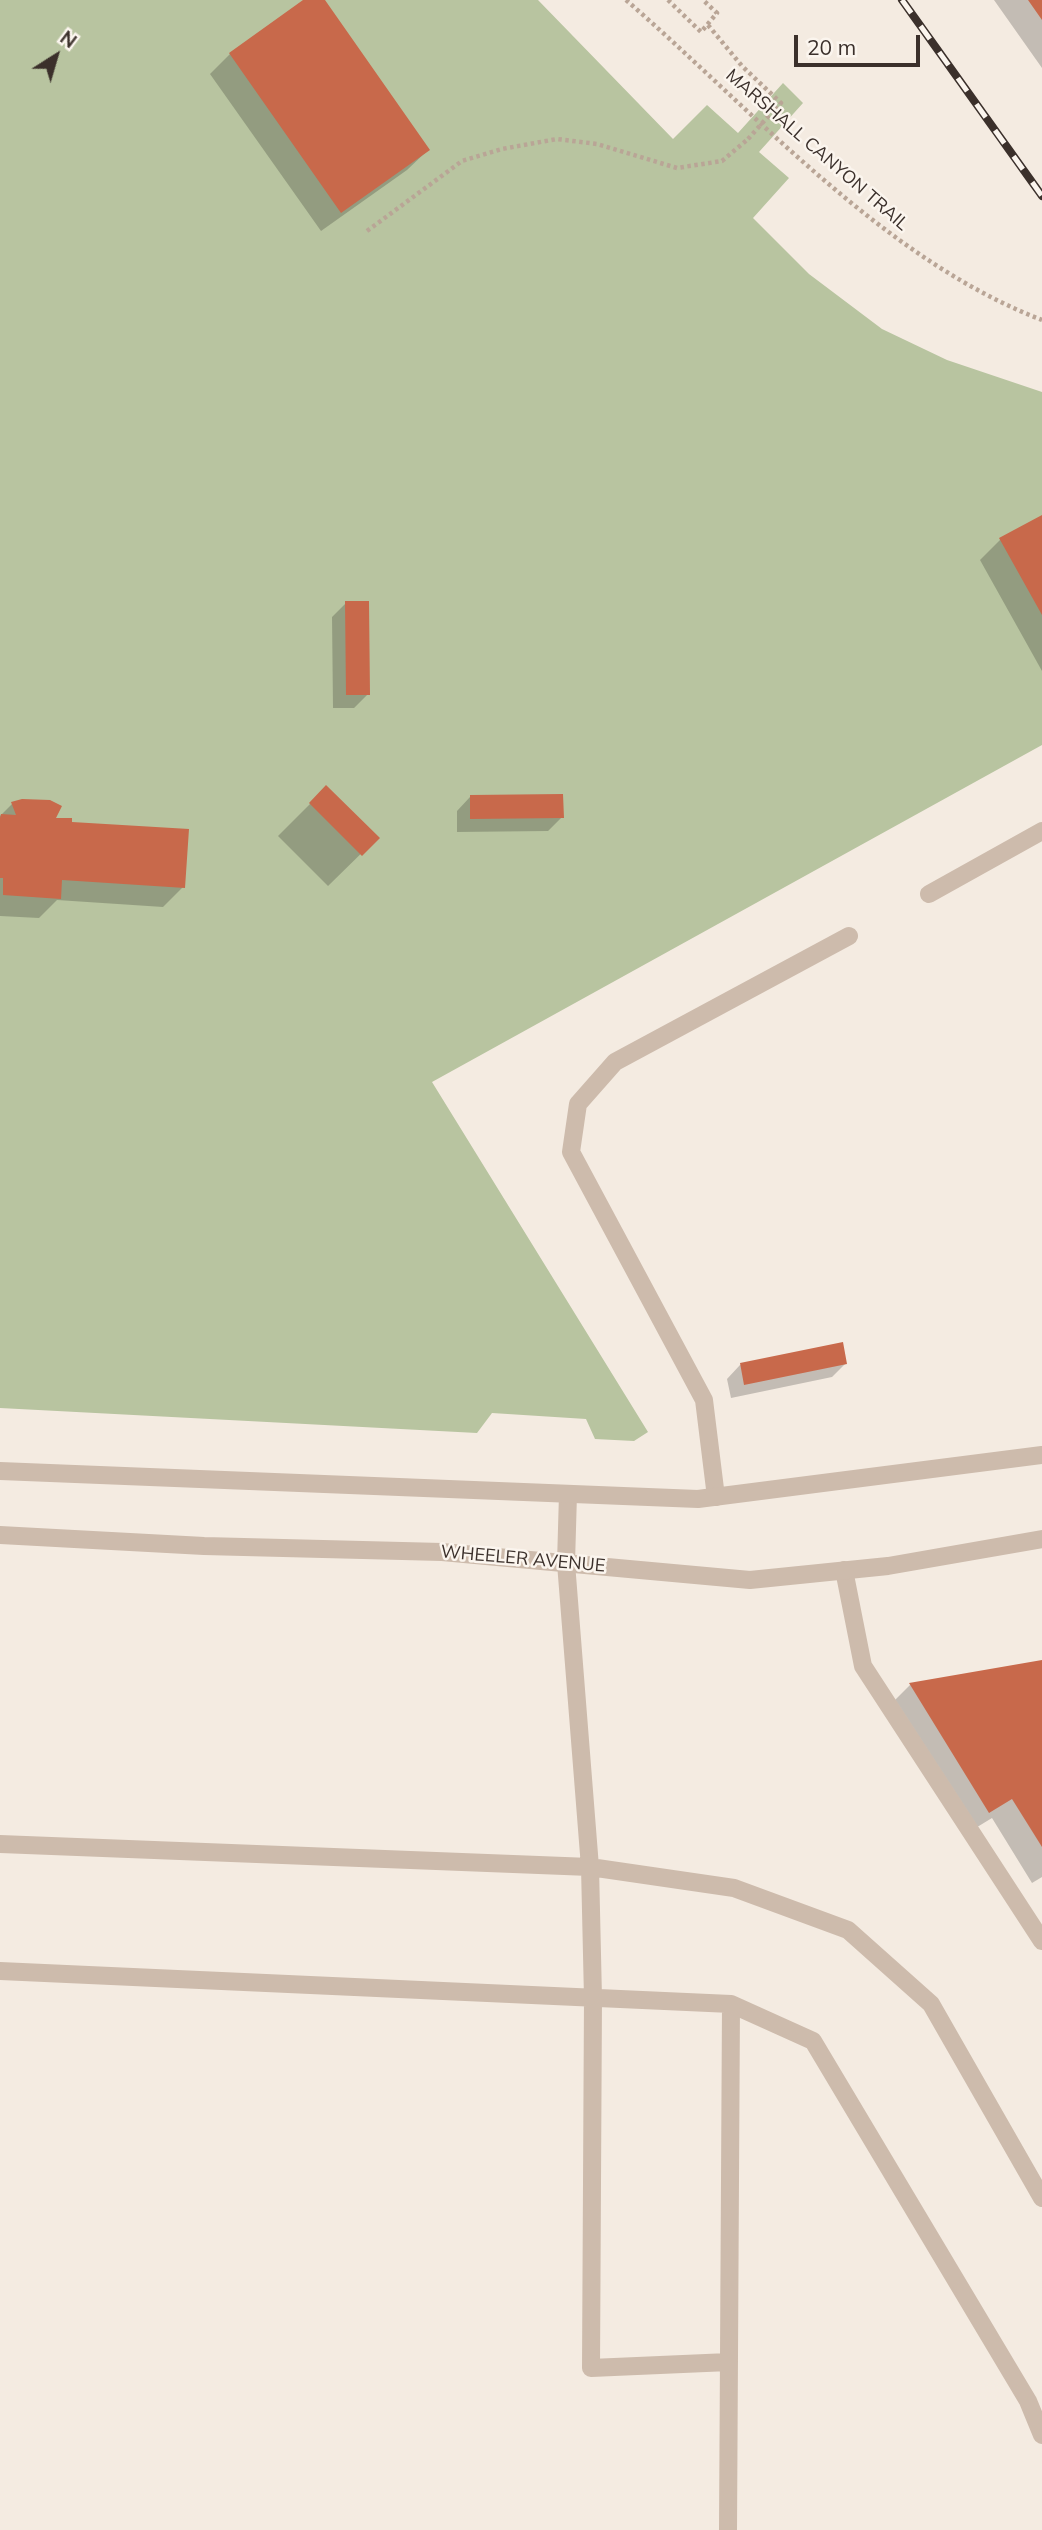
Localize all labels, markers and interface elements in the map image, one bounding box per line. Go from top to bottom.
north arrow [21,21,91,91]
scale bar [797,21,923,65]
text: N [56,25,82,53]
text: 20 m [807,34,856,60]
street label: MARSHALL CANYON TRAIL [721,65,913,235]
street label: WHEELER AVENUE [440,1541,606,1577]

